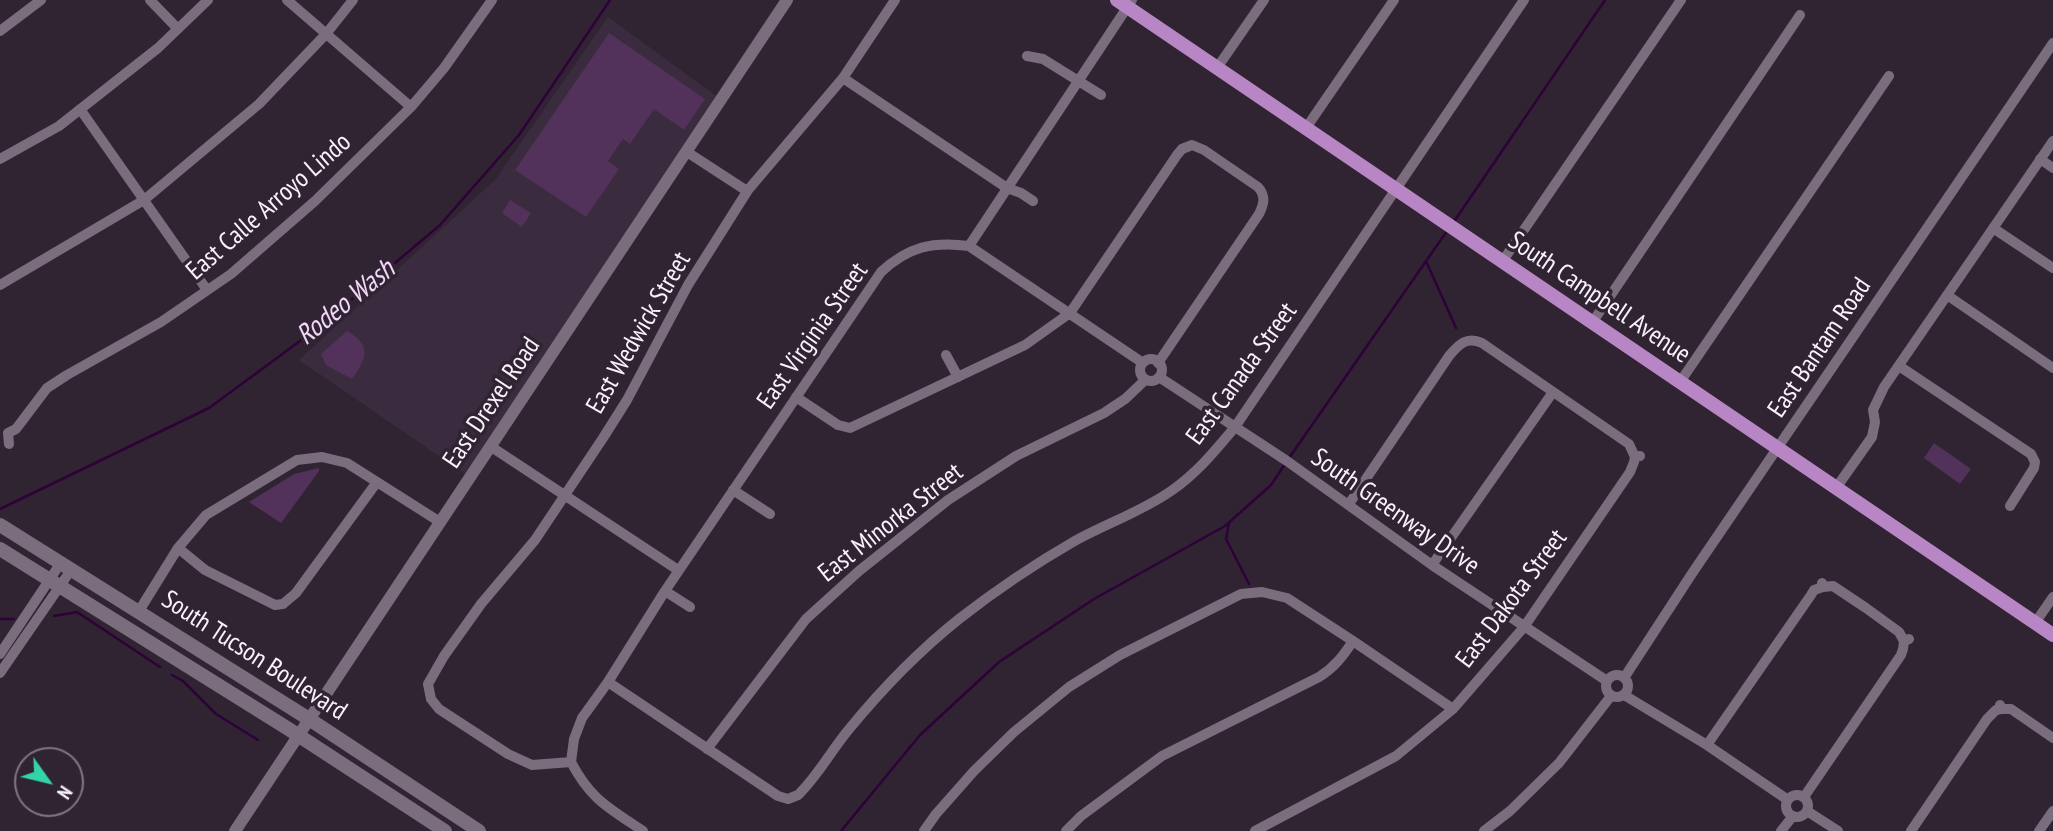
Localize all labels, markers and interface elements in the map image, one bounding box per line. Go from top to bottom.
street label: East Calle Arroyo Lindo [180,127,358,287]
street label: South Campbell Avenue [1502,225,1696,371]
street label: East Wedwick Street [580,247,698,419]
water label: Rodeo Wash [290,253,402,353]
street label: East Virginia Street [751,257,875,415]
street label: East Bantam Road [1762,272,1878,424]
street label: East Canada Street [1180,297,1304,451]
street label: East Drexel Road [437,332,547,474]
street label: South Greenway Drive [1305,442,1485,582]
street label: East Minorka Street [813,457,969,589]
street label: East Dakota Street [1450,524,1574,674]
street label: South Tucson Boulevard [156,584,352,728]
north arrow [14,747,84,817]
text: N [52,782,78,804]

